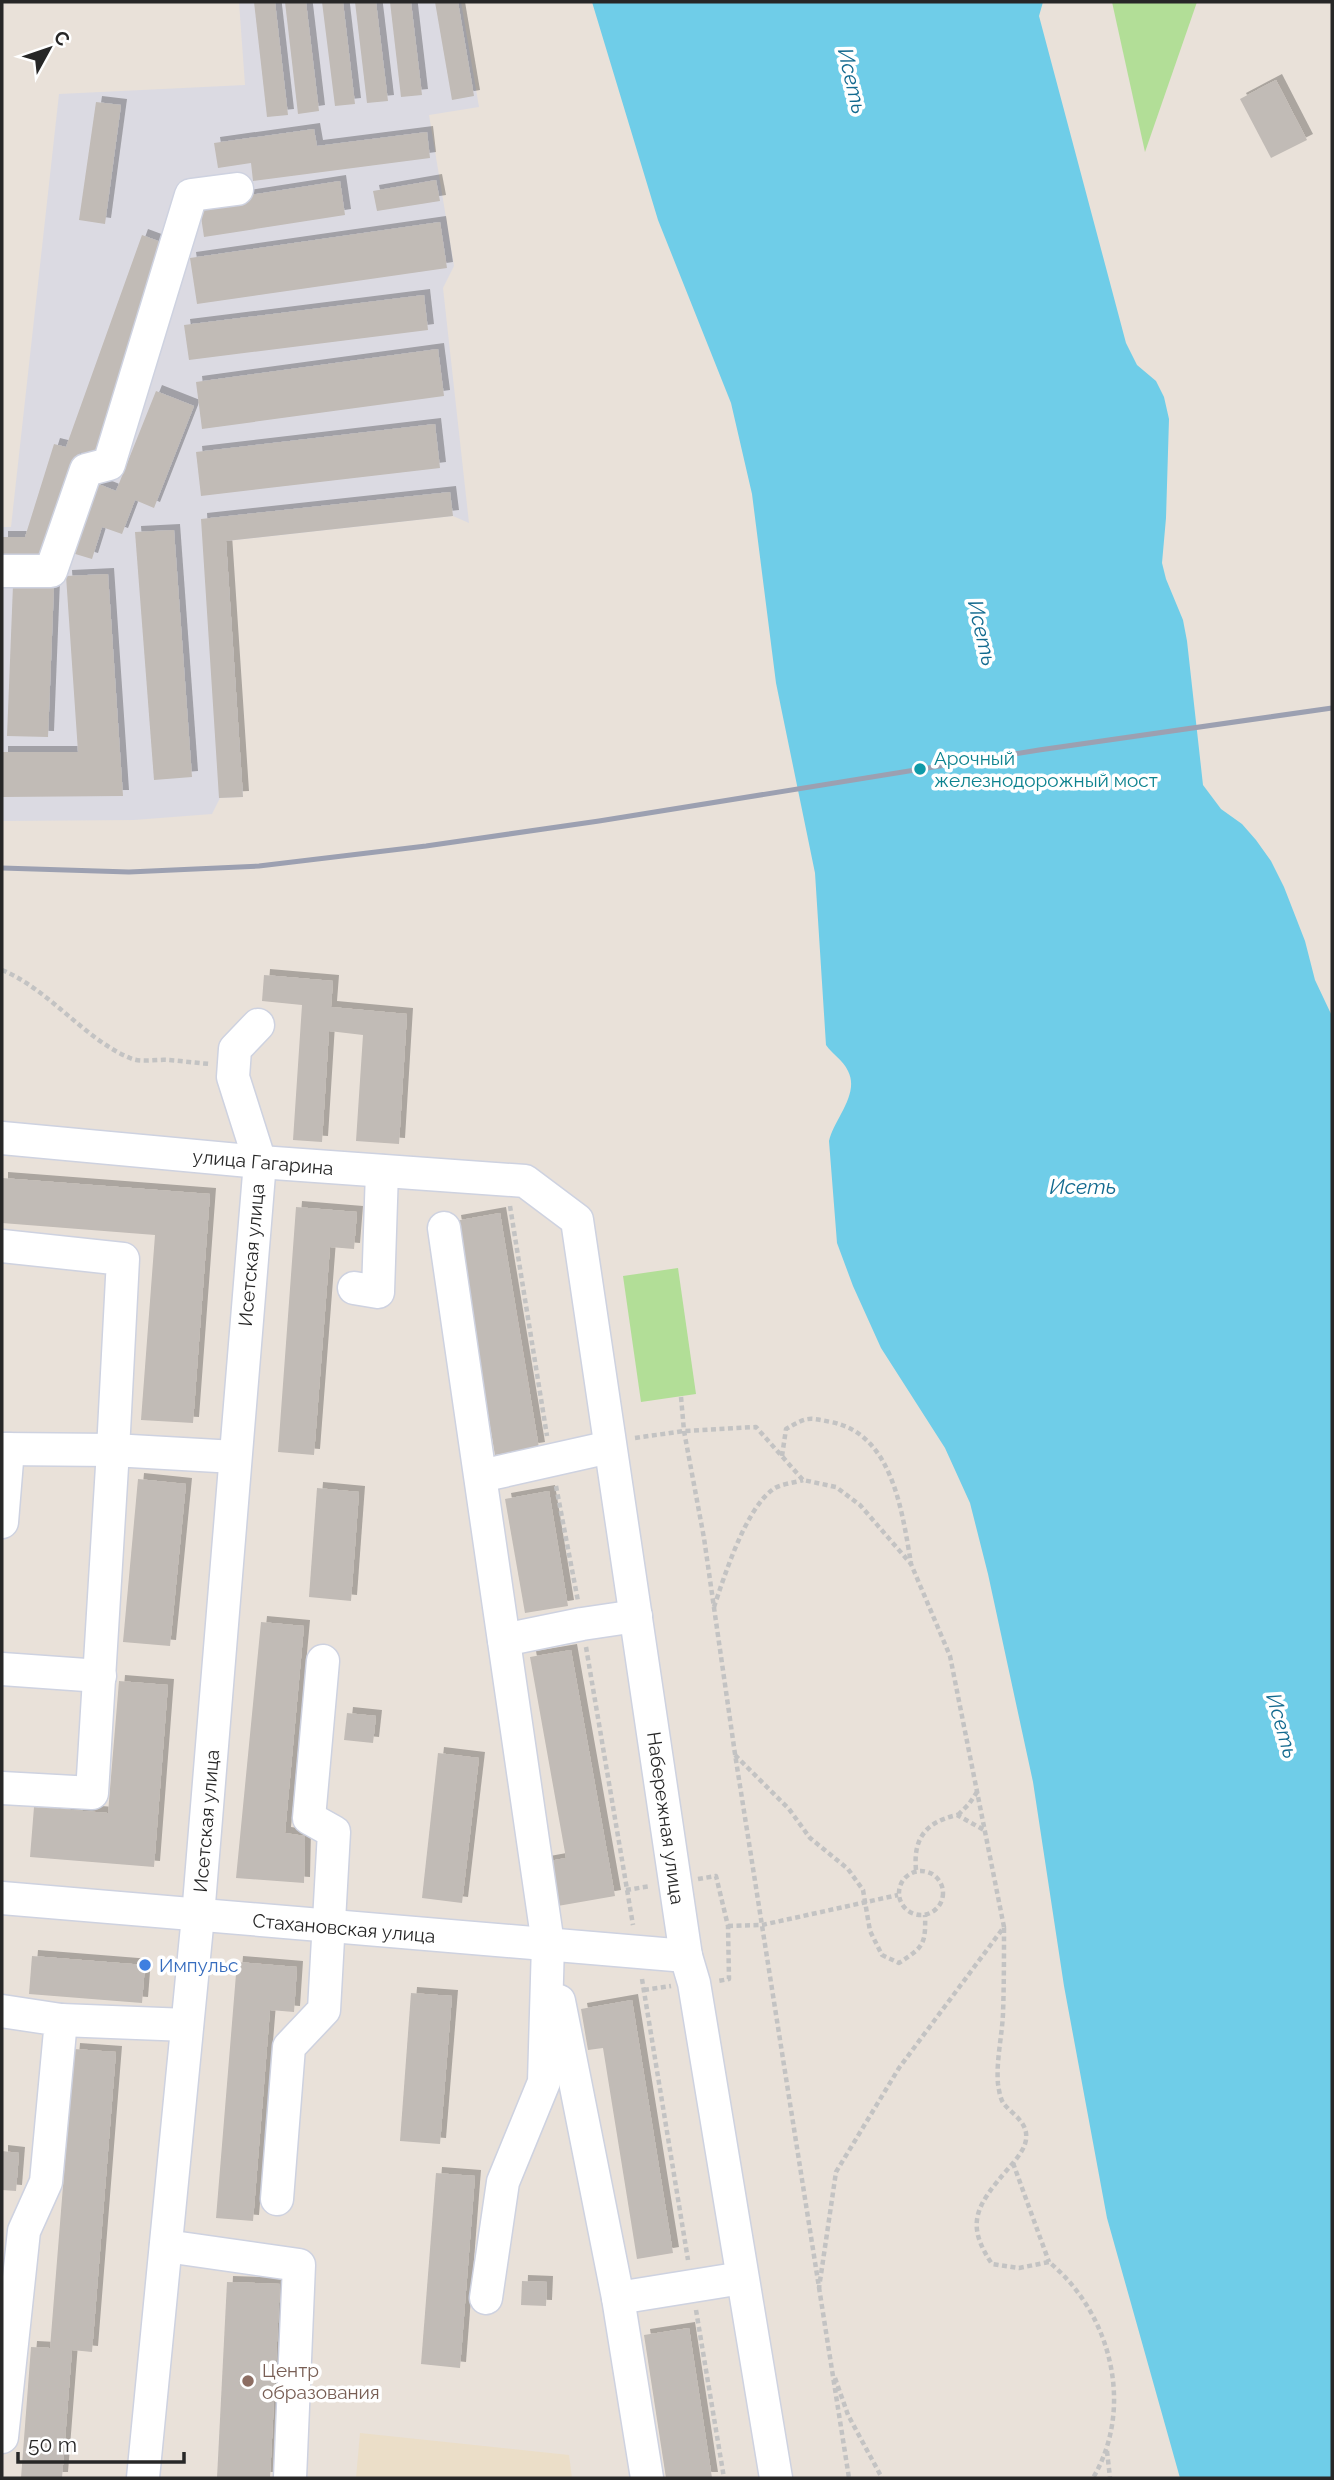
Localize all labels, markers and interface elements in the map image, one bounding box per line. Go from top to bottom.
north arrow [14,14,84,84]
text: С [49,26,75,50]
water label: Исеть [833,45,872,116]
water label: Исеть [963,597,1002,668]
place label: Арочный железнодорожный мост [934,747,1158,791]
marker: Арочный железнодорожный мост [912,761,928,777]
street label: улица Гагарина [192,1145,334,1179]
water label: Исеть [1050,1174,1116,1199]
street label: Исетская улица [234,1183,268,1327]
water label: Исеть [1261,1690,1304,1761]
street label: Набережная улица [643,1730,689,1906]
street label: Исетская улица [189,1749,223,1893]
street label: Стахановская улица [252,1909,436,1947]
place label: Импульс [159,1954,238,1976]
marker: Импульс [137,1957,153,1973]
place label: Центр образования [262,2359,380,2403]
marker: Центр образования [240,2373,256,2389]
scale bar [18,2420,184,2464]
text: 50 m [28,2432,77,2457]

